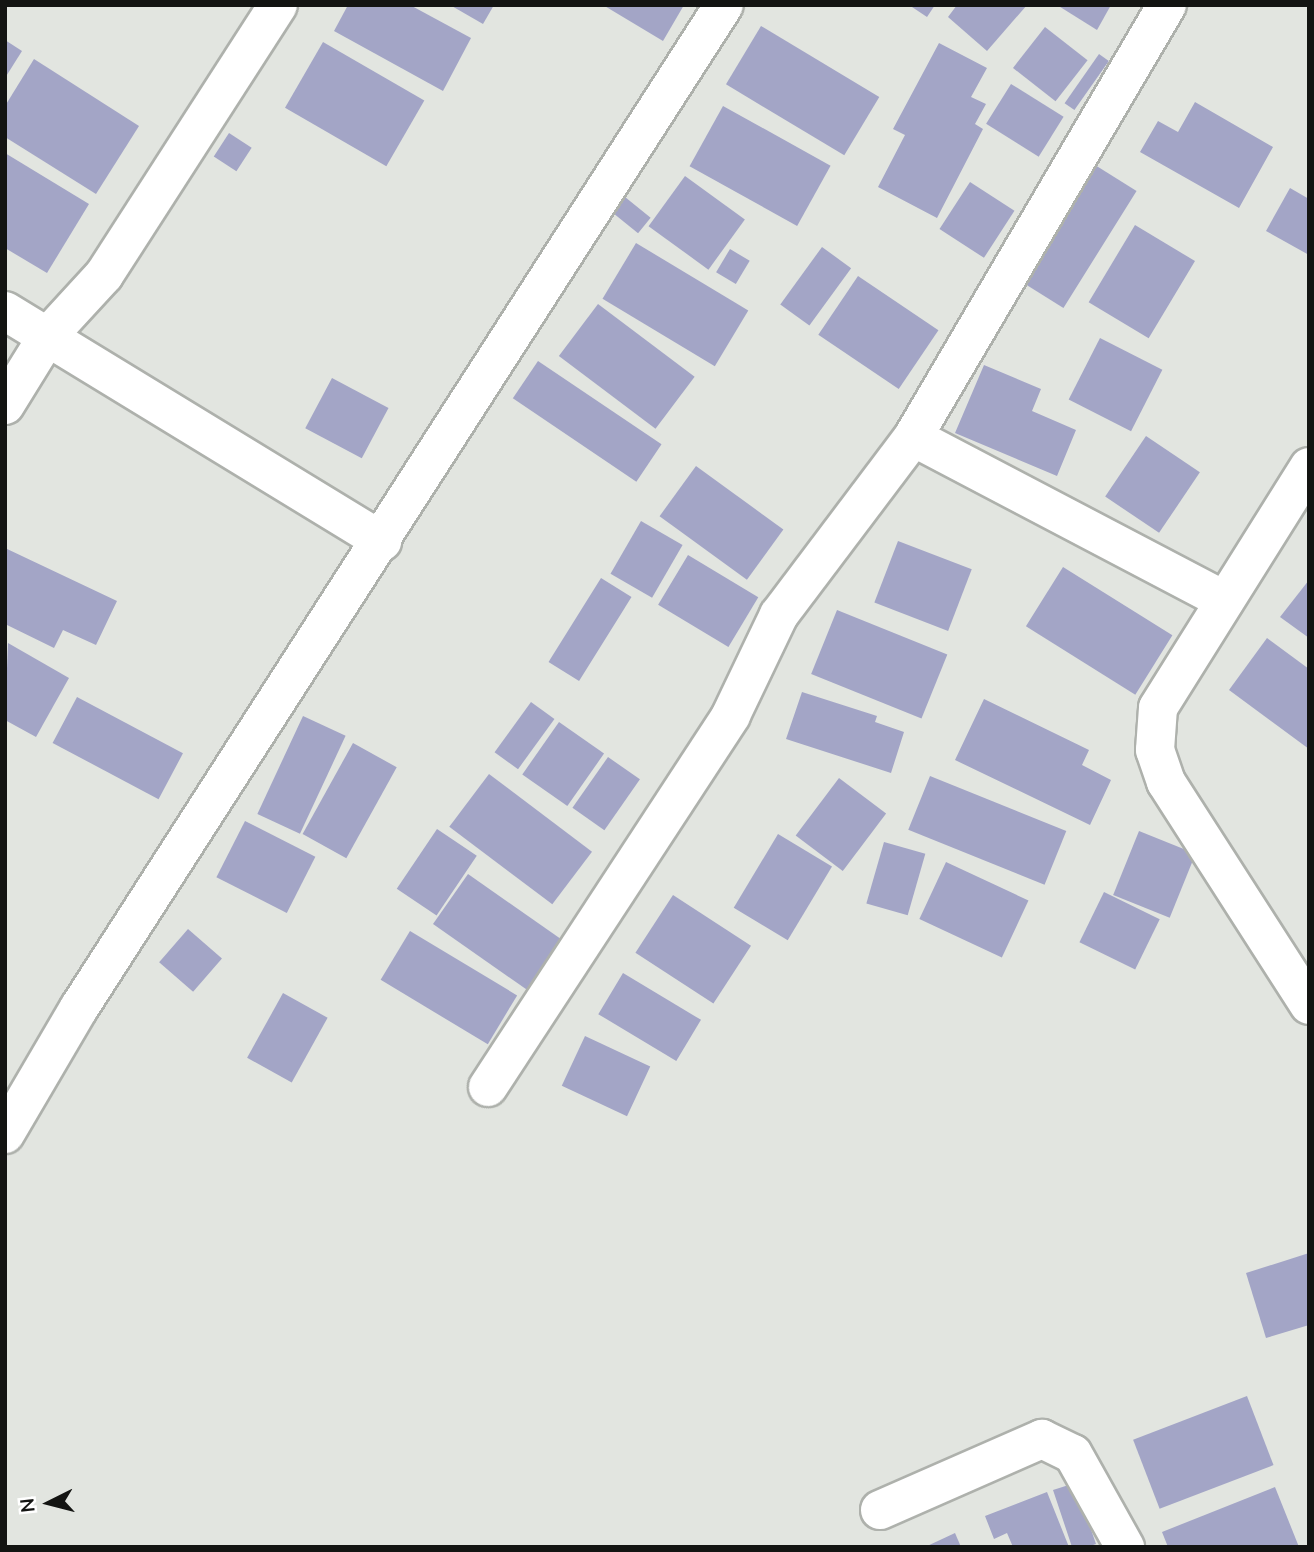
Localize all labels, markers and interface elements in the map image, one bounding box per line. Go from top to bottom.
north arrow [14,1468,84,1538]
text: N [14,1497,42,1514]

